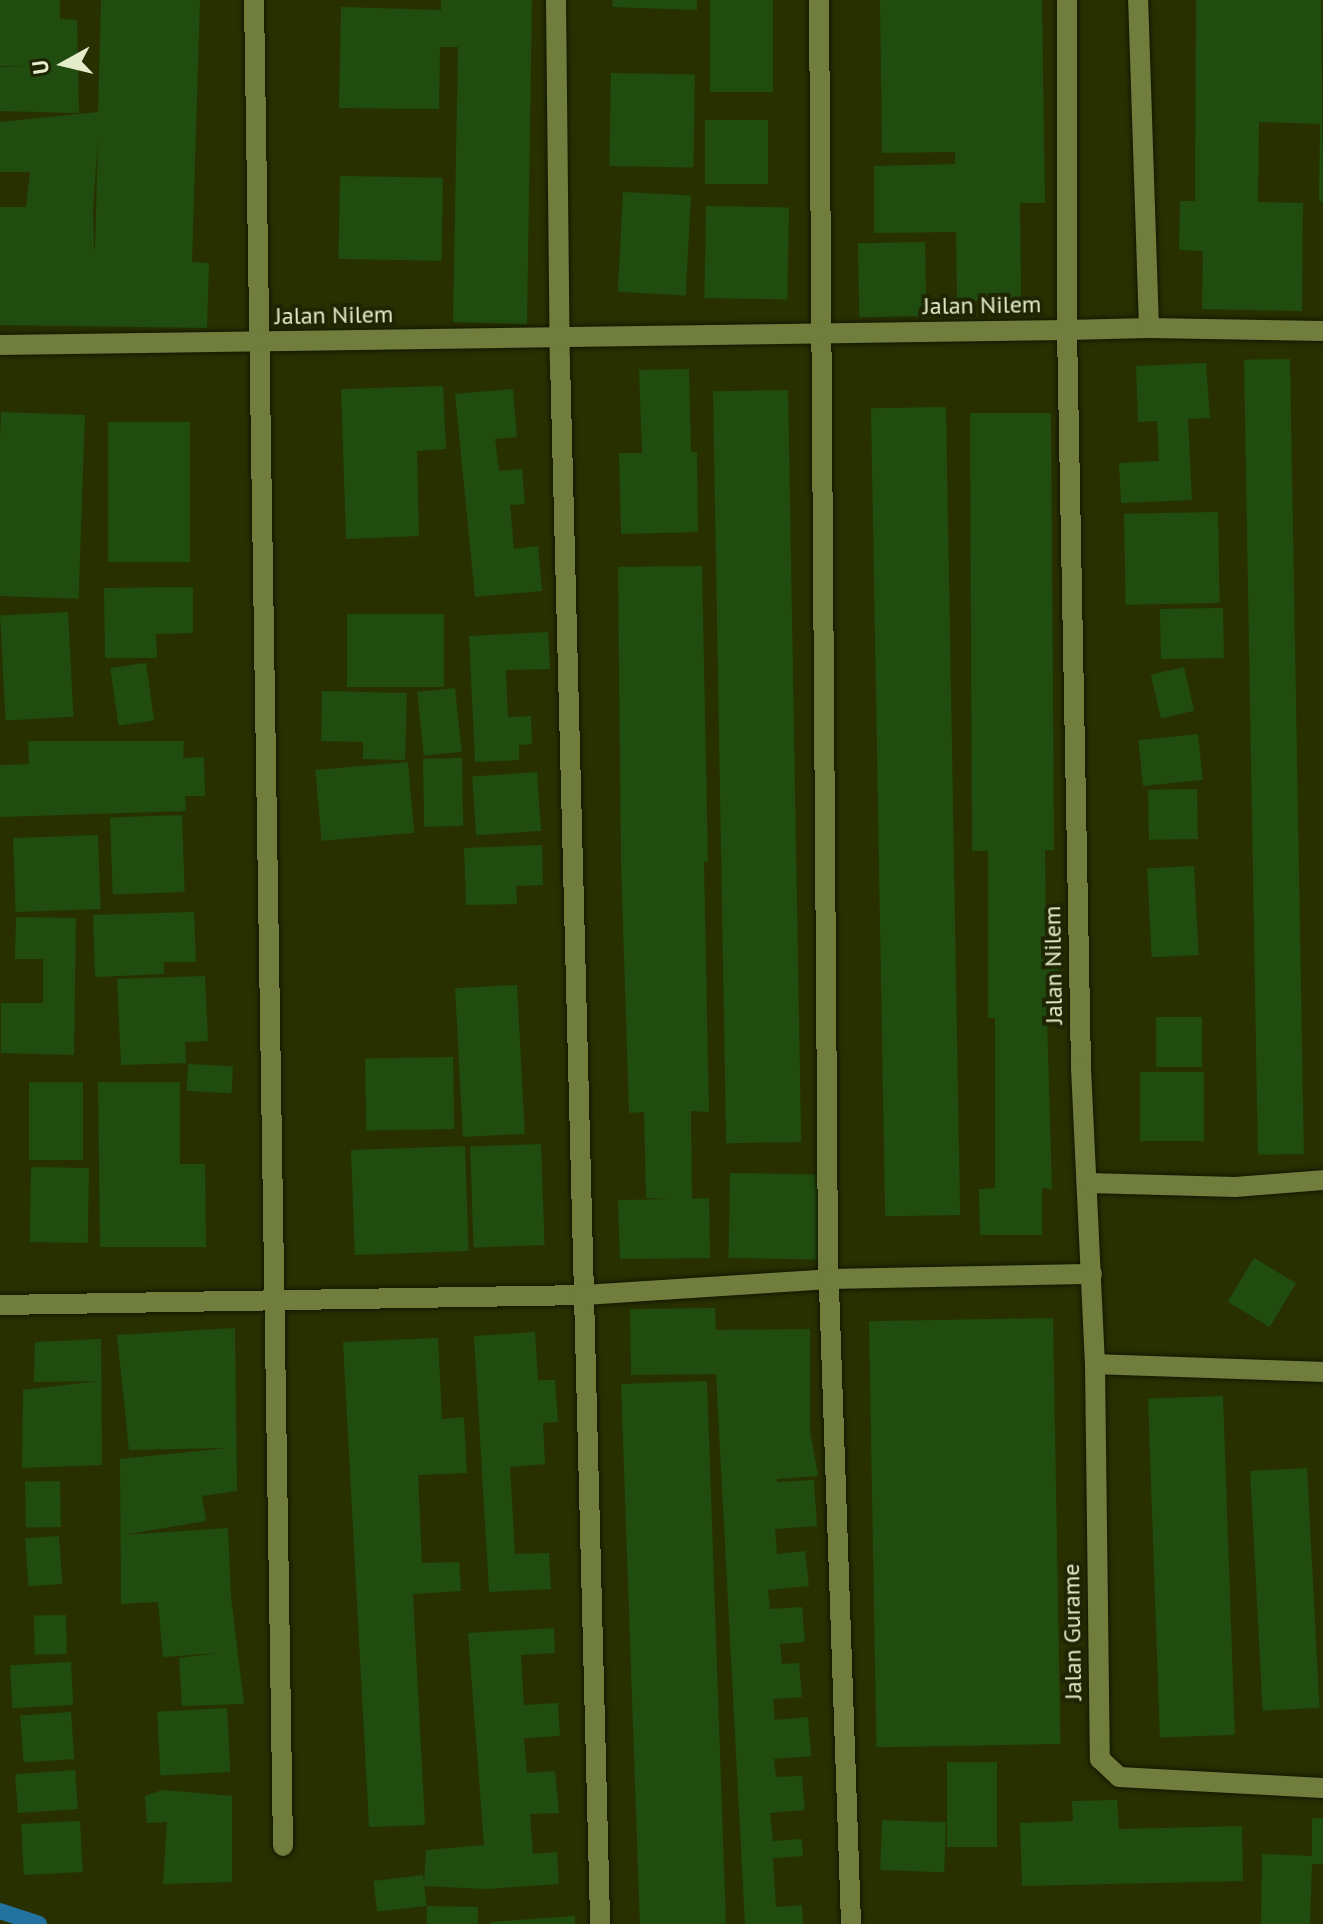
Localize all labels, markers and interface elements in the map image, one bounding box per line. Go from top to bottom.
north arrow [24,24,104,104]
text: U [25,59,55,76]
street label: Jalan Nilem [922,290,1042,320]
street label: Jalan Nilem [274,300,394,330]
street label: Jalan Nilem [1038,905,1068,1025]
street label: Jalan Gurame [1056,1563,1088,1701]

